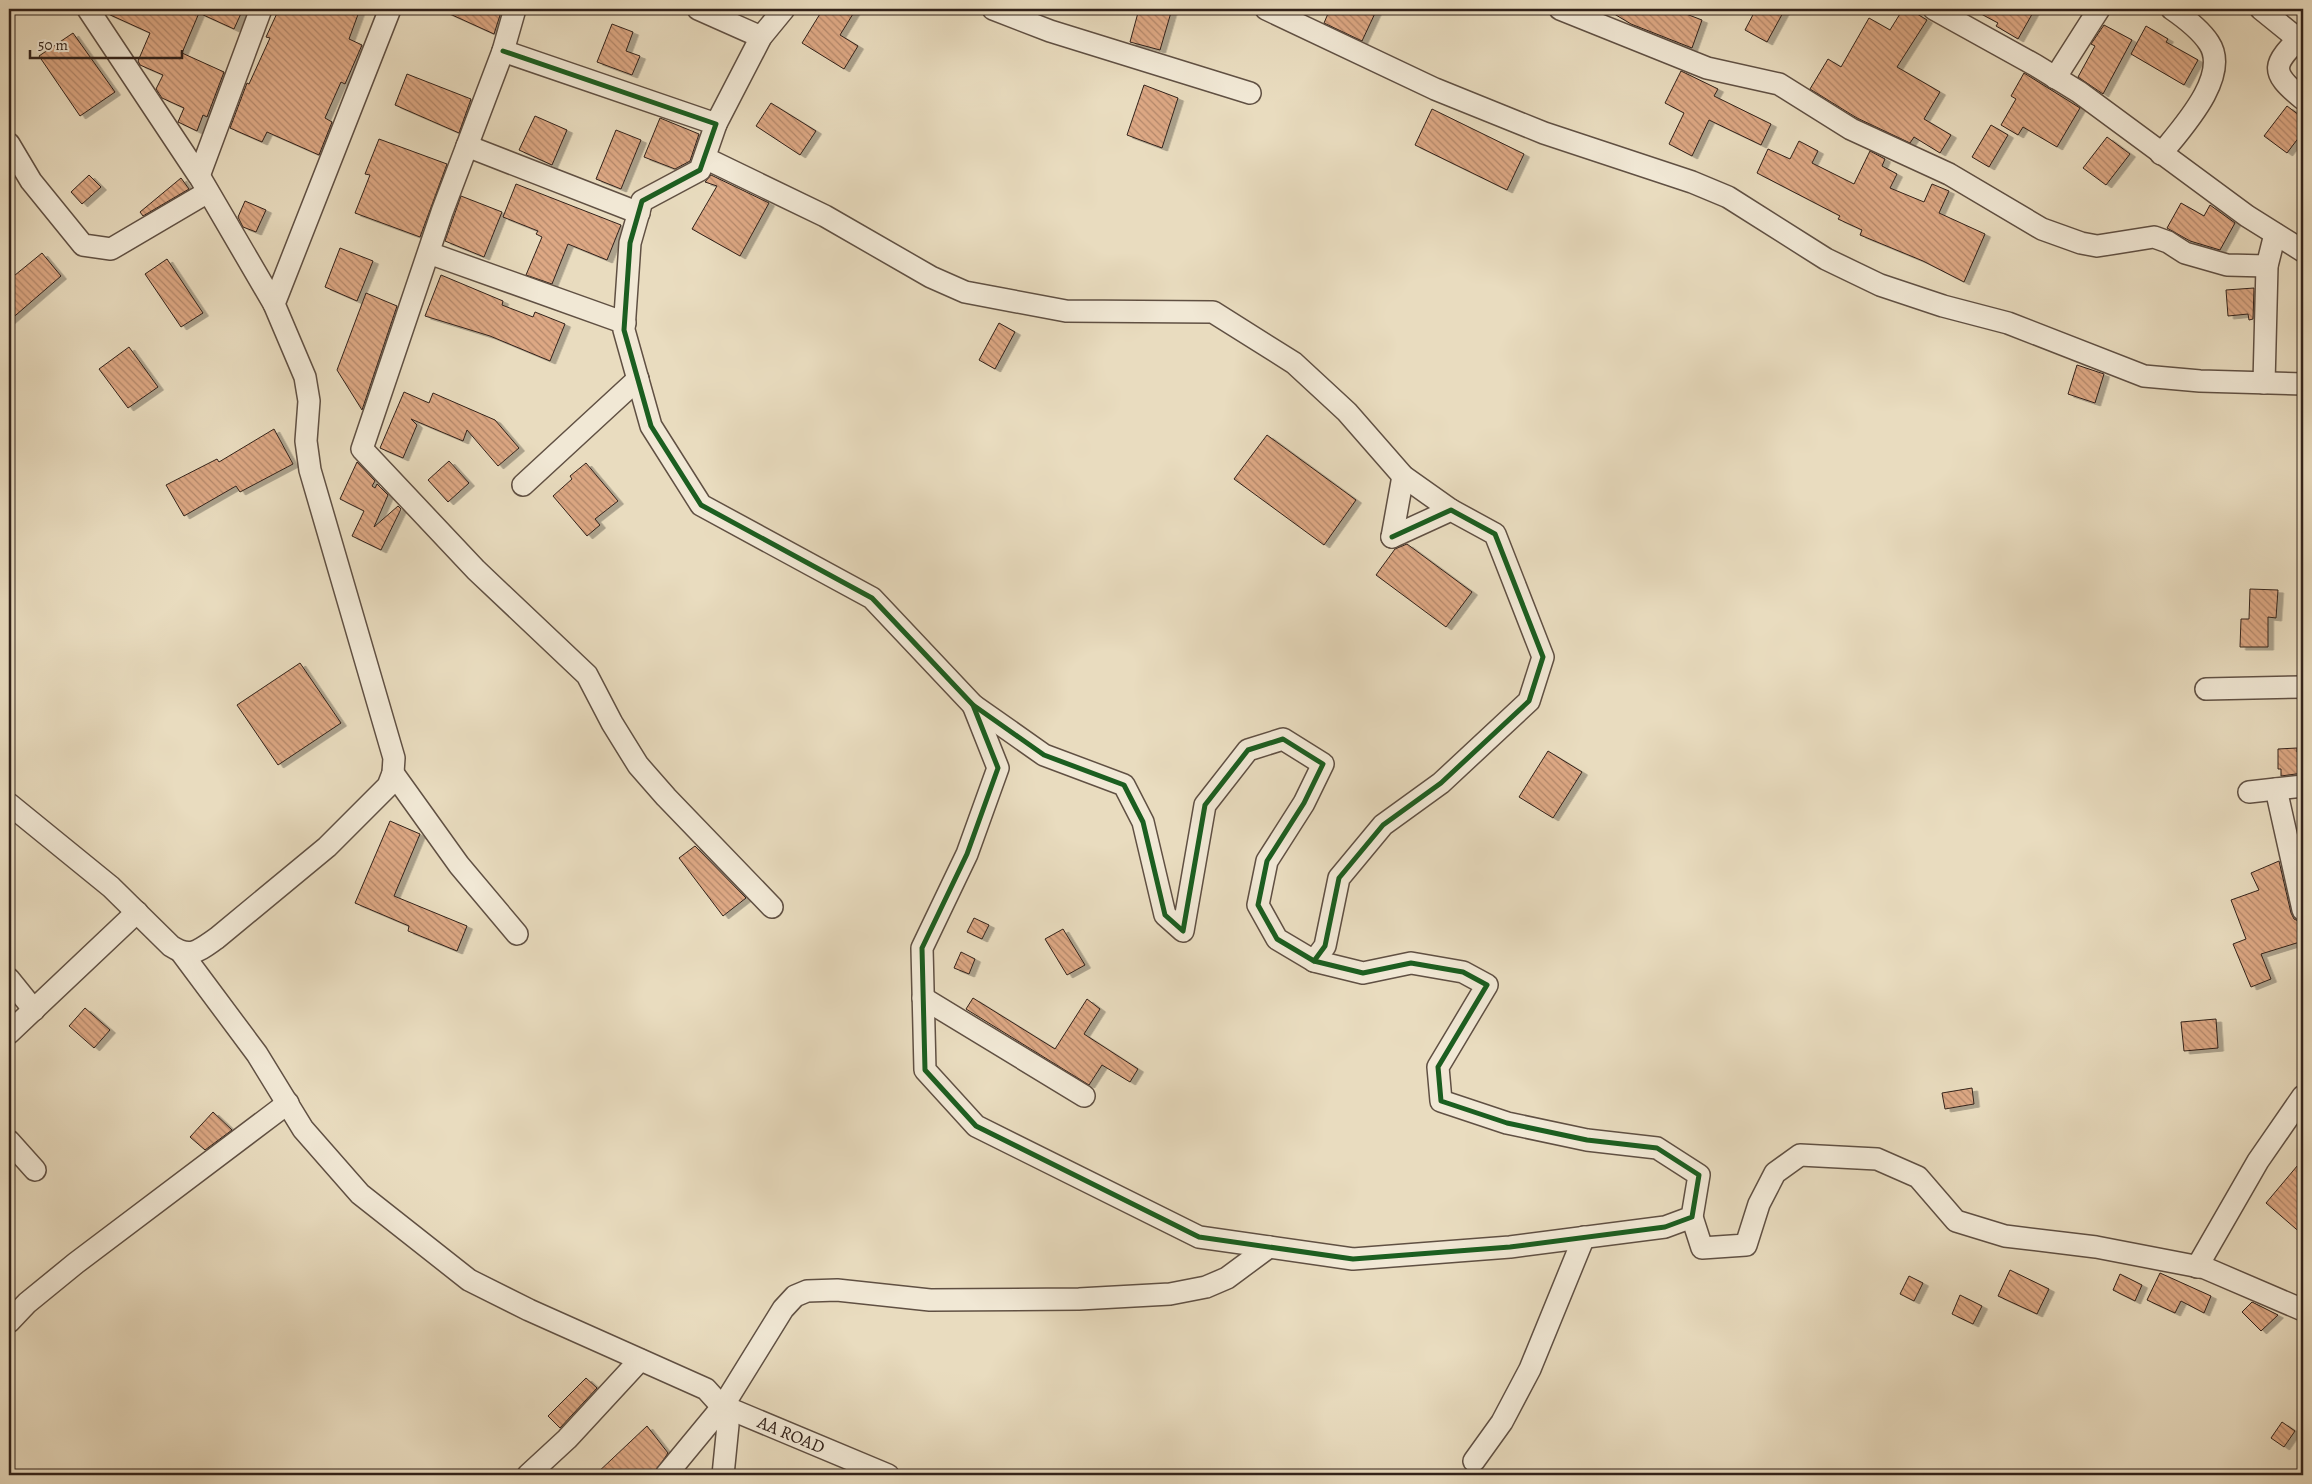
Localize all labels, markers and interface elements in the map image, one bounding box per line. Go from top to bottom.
scale bar [30,28,182,60]
text: 50 m [38,35,68,55]
street label: AA ROAD [753,1409,829,1459]

